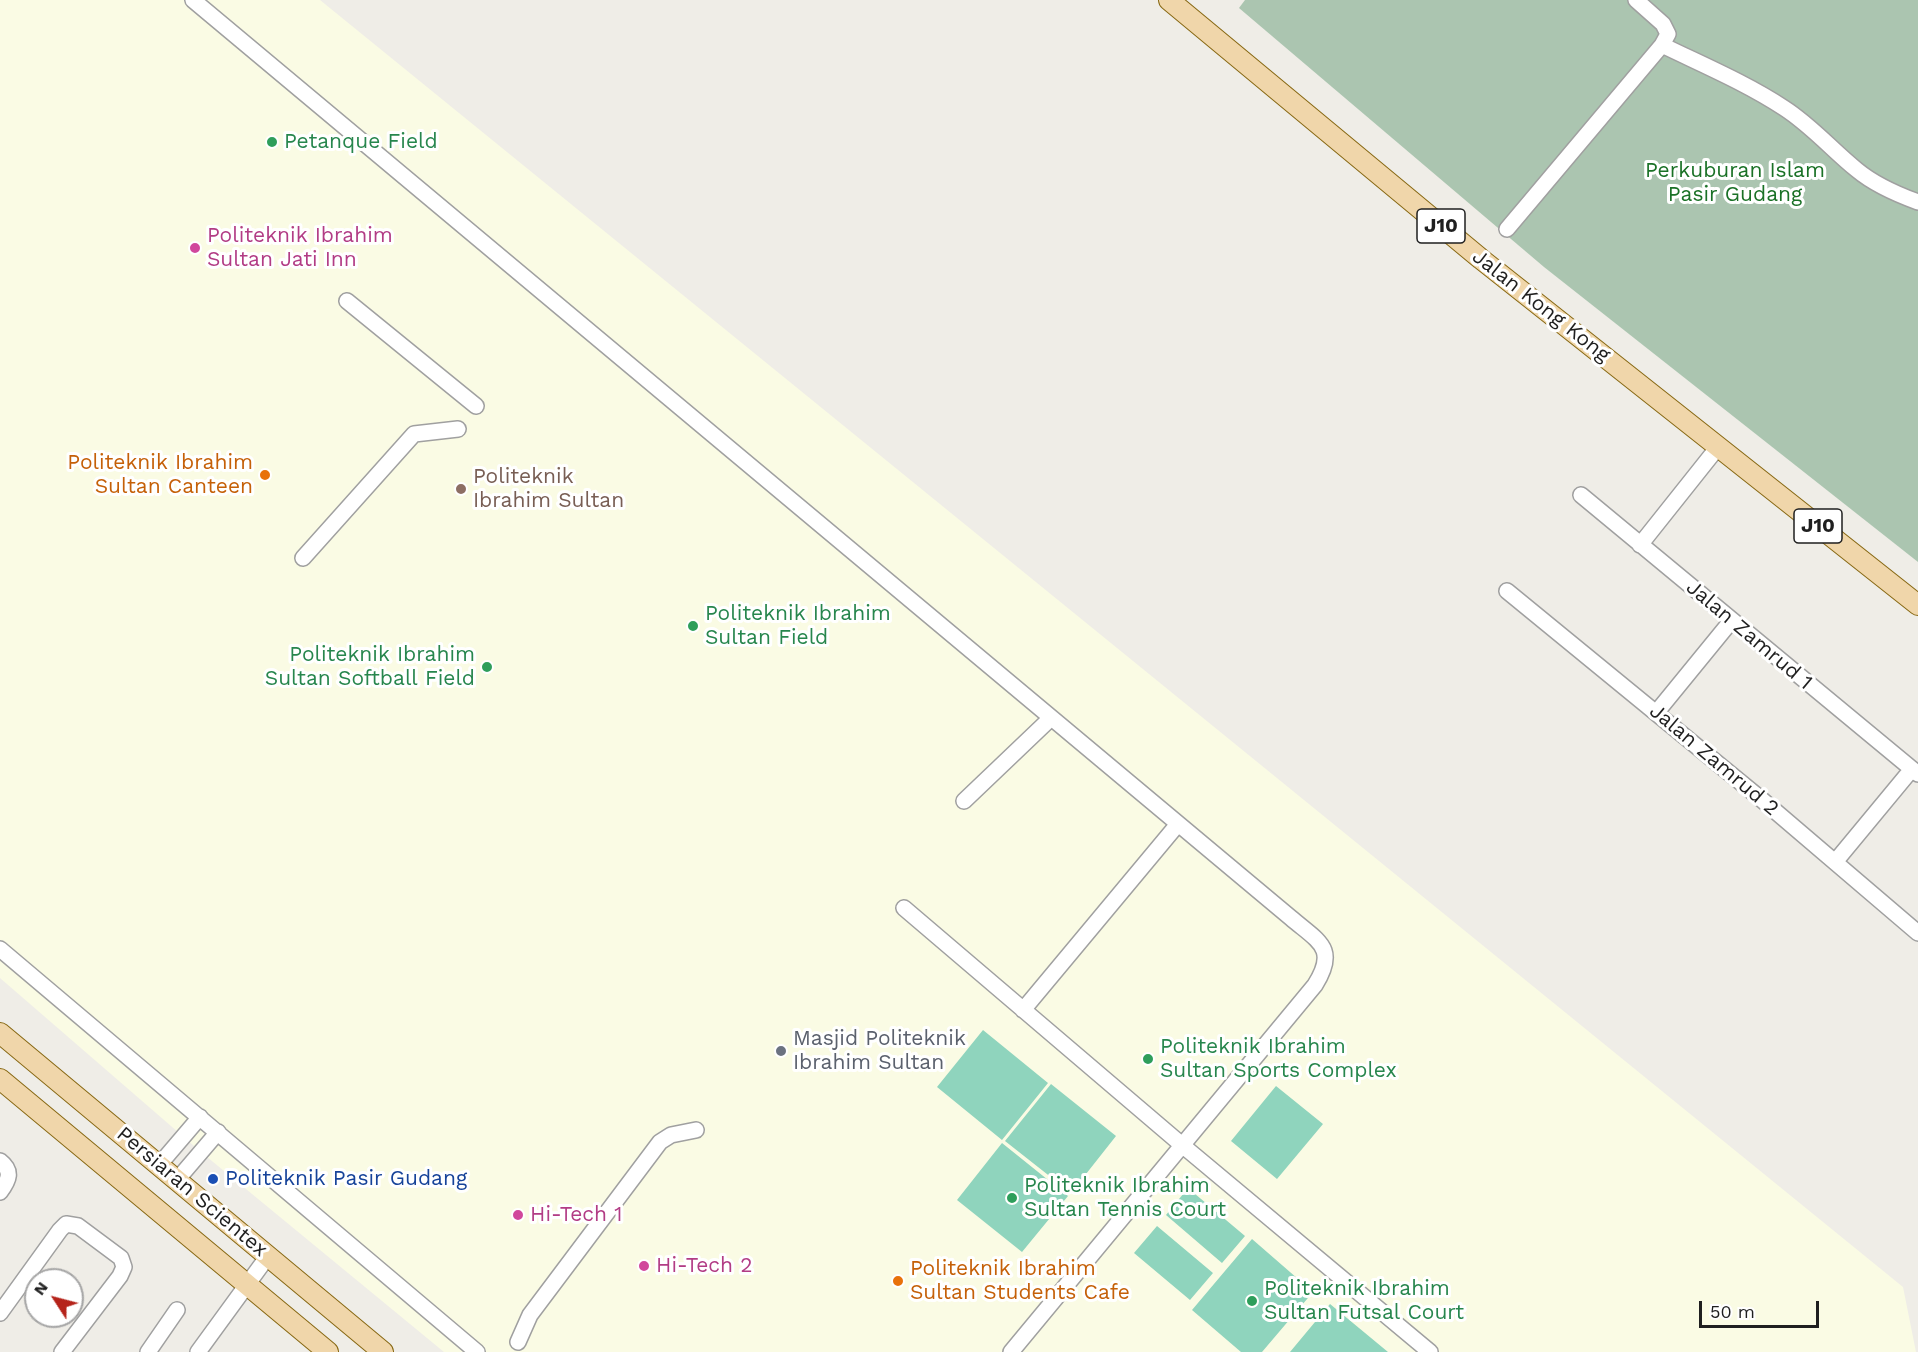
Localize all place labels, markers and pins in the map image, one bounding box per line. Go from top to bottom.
place label: Petanque Field [284,129,438,155]
marker: Petanque Field [265,135,279,149]
place label: Politeknik Ibrahim Sultan Jati Inn [207,223,393,273]
marker: Politeknik Ibrahim Sultan Jati Inn [188,241,202,255]
place label: Politeknik Ibrahim Sultan Canteen [67,450,253,500]
place label: Politeknik Ibrahim Sultan [473,464,624,514]
marker: Politeknik Ibrahim Sultan Canteen [258,468,272,482]
marker: Politeknik Ibrahim Sultan [454,482,468,496]
place label: Politeknik Ibrahim Sultan Field [705,601,891,651]
marker: Politeknik Ibrahim Sultan Field [686,619,700,633]
place label: Politeknik Ibrahim Sultan Softball Field [265,642,475,692]
marker: Politeknik Ibrahim Sultan Softball Field [480,660,494,674]
place label: Masjid Politeknik Ibrahim Sultan [793,1026,966,1076]
place label: Politeknik Ibrahim Sultan Sports Complex [1160,1034,1397,1084]
marker: Masjid Politeknik Ibrahim Sultan [774,1044,788,1058]
marker: Politeknik Ibrahim Sultan Sports Complex [1141,1052,1155,1066]
place label: Politeknik Pasir Gudang [225,1166,467,1192]
marker: Politeknik Pasir Gudang [206,1172,220,1186]
place label: Politeknik Ibrahim Sultan Tennis Court [1024,1173,1226,1223]
marker: Politeknik Ibrahim Sultan Tennis Court [1005,1191,1019,1205]
place label: Hi-Tech 1 [530,1202,622,1228]
marker: Hi-Tech 1 [511,1208,525,1222]
place label: Hi-Tech 2 [656,1253,752,1279]
place label: Politeknik Ibrahim Sultan Students Cafe [910,1256,1130,1306]
marker: Hi-Tech 2 [637,1259,651,1273]
marker: Politeknik Ibrahim Sultan Students Cafe [891,1274,905,1288]
place label: Politeknik Ibrahim Sultan Futsal Court [1264,1276,1464,1326]
marker: Politeknik Ibrahim Sultan Futsal Court [1245,1294,1259,1308]

